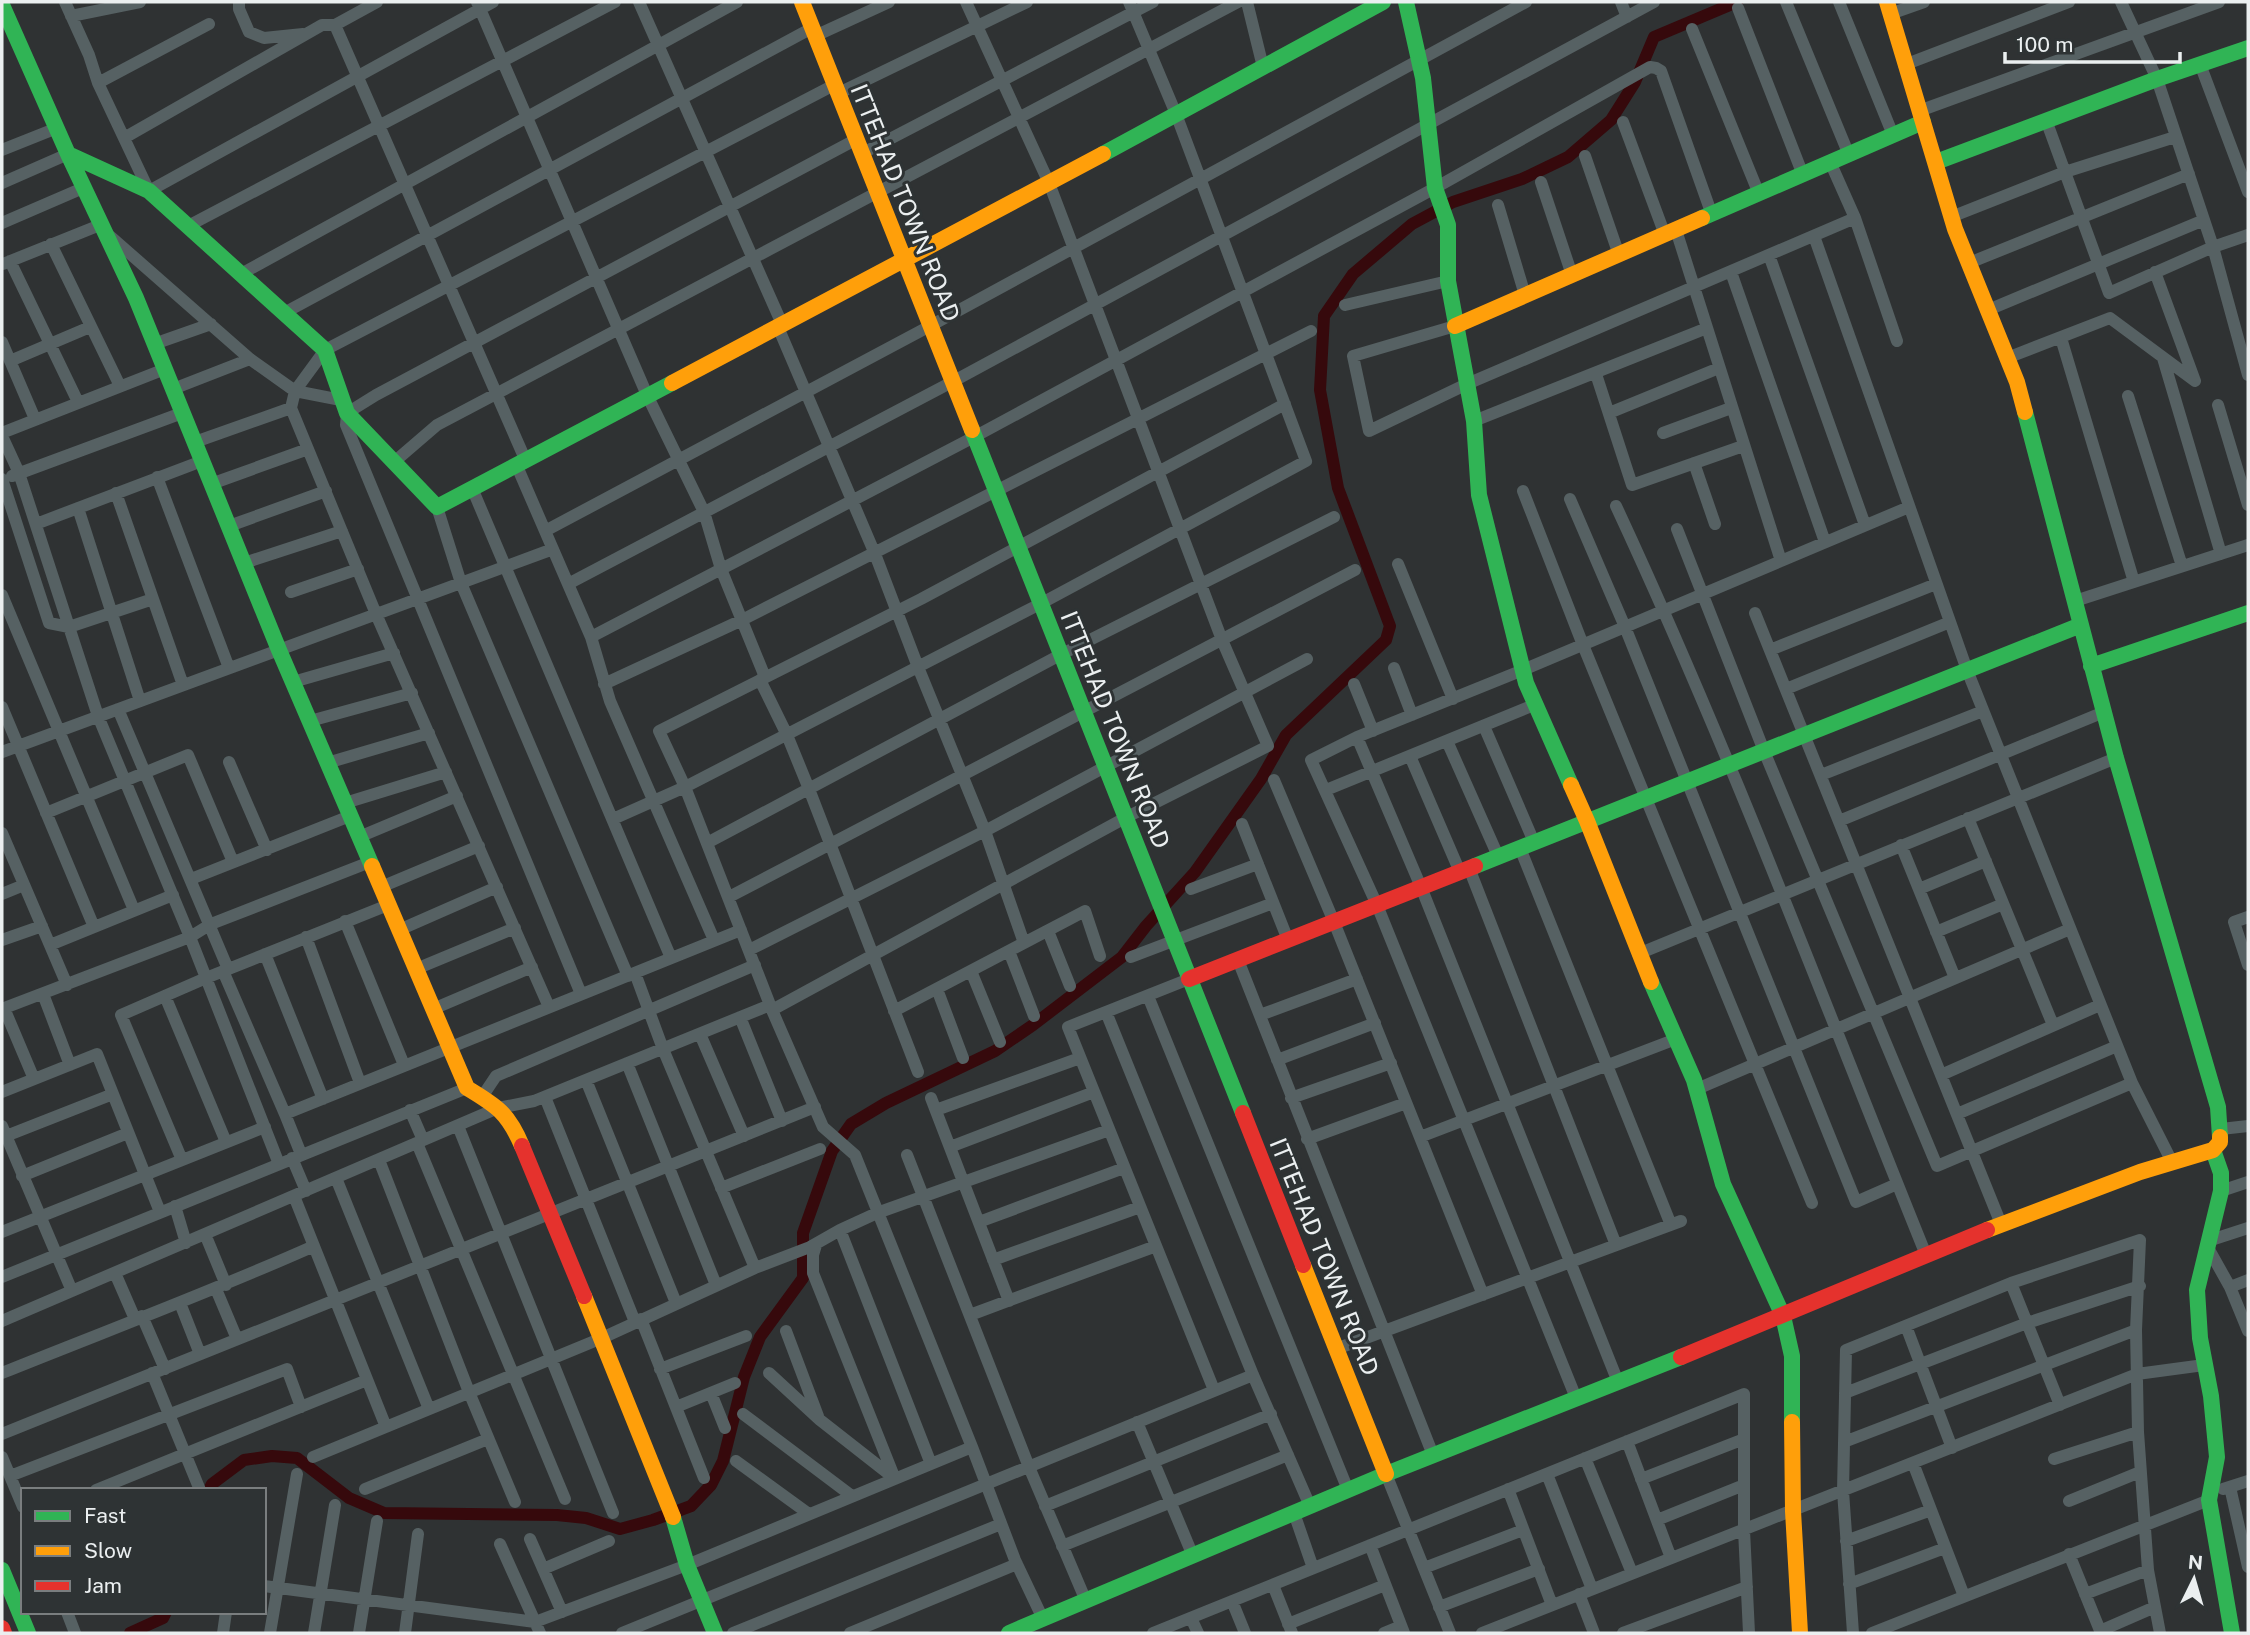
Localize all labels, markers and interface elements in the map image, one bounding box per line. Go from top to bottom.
scale bar [2005,21,2180,65]
text: 100 m [2016,32,2073,57]
street label: ITTEHAD TOWN ROAD [845,80,966,325]
street label: ITTEHAD TOWN ROAD [1055,607,1176,852]
street label: ITTEHAD TOWN ROAD [1264,1134,1385,1379]
legend [21,1488,266,1614]
text: Fast [84,1503,126,1528]
text: Slow [84,1538,132,1563]
north arrow [2159,1544,2229,1614]
text: N [2187,1550,2204,1574]
text: Jam [84,1573,122,1598]

